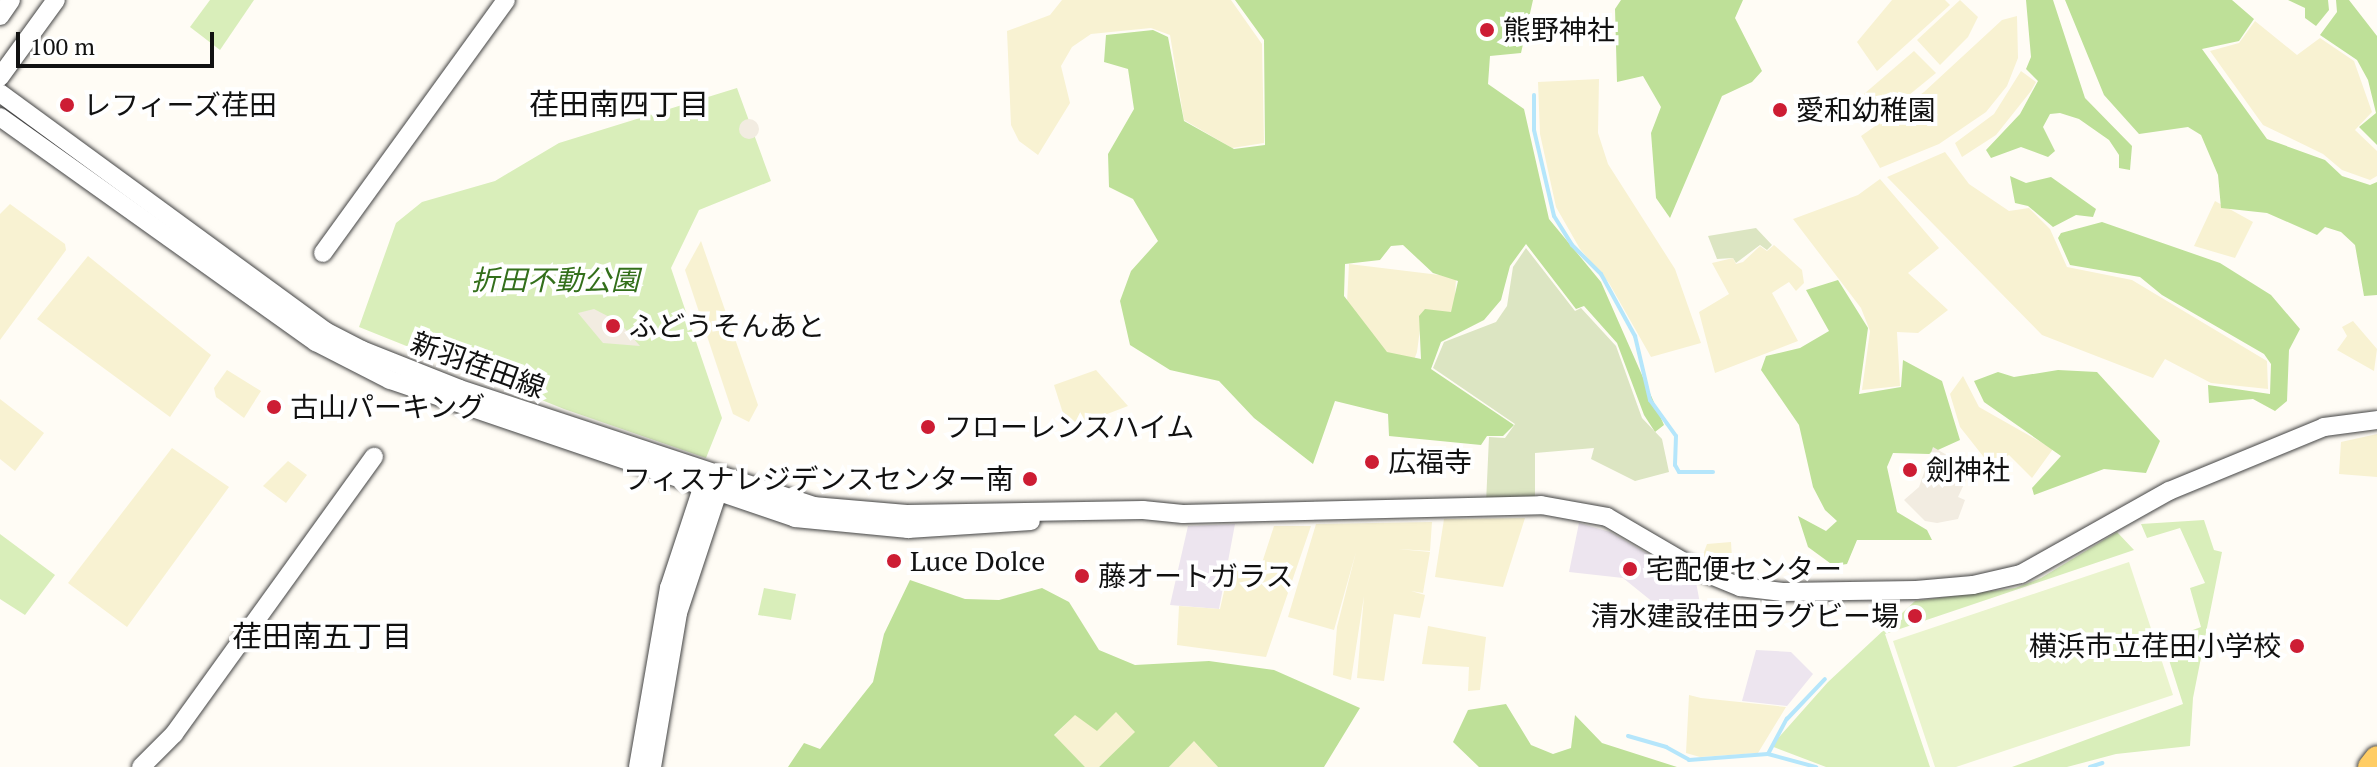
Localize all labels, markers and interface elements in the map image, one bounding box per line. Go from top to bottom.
place label: 熊野神社 [1503,13,1615,47]
scale bar [20,16,218,66]
marker: 熊野神社 [1478,21,1496,39]
text: 100 m [30,30,95,62]
district label: 荏田南四丁目 [529,86,709,122]
place label: レフィーズ荏田 [83,88,279,122]
place label: 愛和幼稚園 [1796,93,1936,127]
marker: レフィーズ荏田 [58,96,76,114]
marker: 愛和幼稚園 [1771,101,1789,119]
park label: 折田不動公園 [471,263,639,297]
place label: ふどうそんあと [629,309,825,343]
marker: ふどうそんあと [604,317,622,335]
street label: 新羽荏田線 [406,325,550,405]
place label: 古山パーキング [290,390,486,424]
marker: 古山パーキング [265,398,283,416]
place label: フローレンスハイム [944,410,1196,444]
marker: フローレンスハイム [919,418,937,436]
place label: 広福寺 [1388,445,1472,479]
marker: 広福寺 [1363,453,1381,471]
place label: 劍神社 [1926,453,2010,487]
marker: 劍神社 [1901,461,1919,479]
place label: フィスナレジデンスセンター南 [622,462,1014,496]
marker: フィスナレジデンスセンター南 [1021,470,1039,488]
place label: Luce Dolce [910,544,1045,578]
marker: Luce Dolce [885,552,903,570]
place label: 宅配便センター [1646,552,1842,586]
place label: 藤オートガラス [1098,559,1294,593]
marker: 宅配便センター [1621,560,1639,578]
marker: 藤オートガラス [1073,567,1091,585]
place label: 清水建設荏田ラグビー場 [1591,599,1899,633]
marker: 清水建設荏田ラグビー場 [1906,607,1924,625]
district label: 荏田南五丁目 [232,618,412,654]
place label: 横浜市立荏田小学校 [2029,629,2281,663]
marker: 横浜市立荏田小学校 [2288,637,2306,655]

